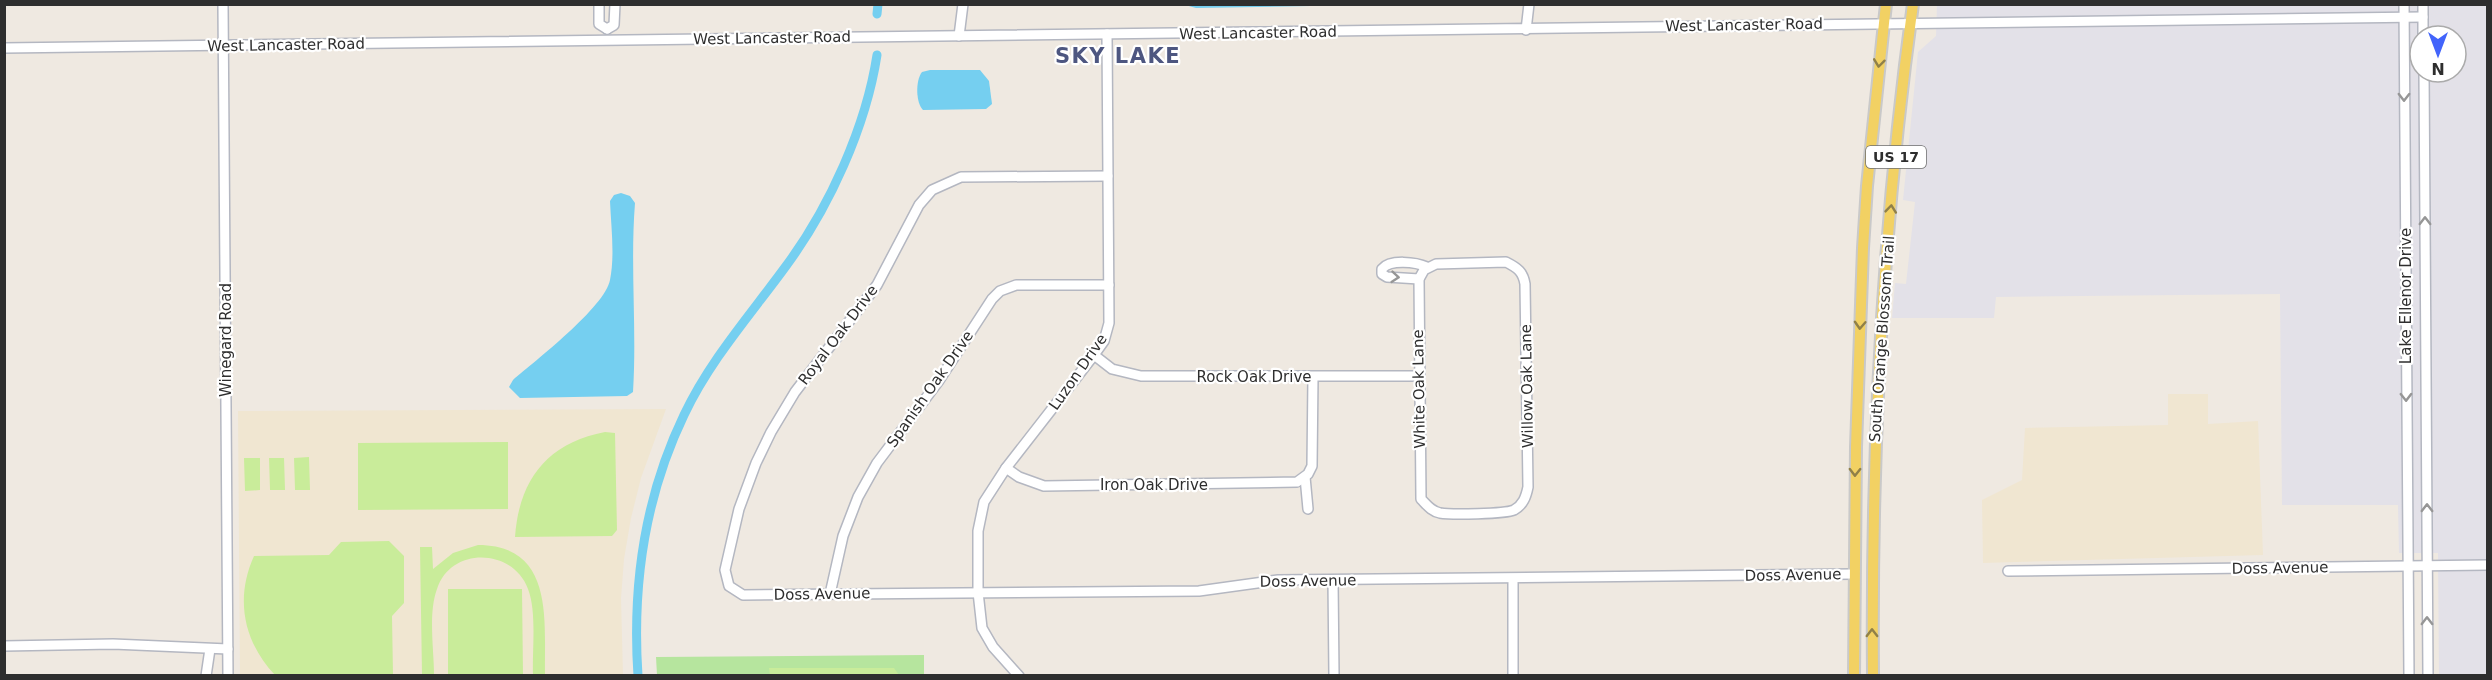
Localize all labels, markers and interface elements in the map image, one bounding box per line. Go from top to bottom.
street label: West Lancaster Road [1665,15,1823,35]
street label: West Lancaster Road [1179,23,1337,43]
north arrow [2408,24,2468,84]
street label: West Lancaster Road [693,28,851,48]
street label: West Lancaster Road [207,35,365,55]
district label: SKY LAKE [1055,44,1181,68]
one-way arrow [1873,58,1886,67]
text: N [2431,59,2445,78]
one-way arrow [2398,92,2410,101]
road number: US 17 [1866,146,1926,168]
one-way arrow [1884,205,1897,214]
one-way arrow [2419,216,2431,225]
street label: Lake Ellenor Drive [2397,228,2415,364]
street label: South Orange Blossom Trail [1866,235,1898,443]
one-way arrow [1390,270,1399,283]
street label: Royal Oak Drive [795,282,881,388]
street label: Winegard Road [217,283,235,397]
one-way arrow [1853,320,1866,329]
street label: Willow Oak Lane [1517,324,1537,448]
street label: Spanish Oak Drive [883,327,977,451]
street label: White Oak Lane [1409,329,1429,449]
street label: Luzon Drive [1045,330,1111,414]
street label: Rock Oak Drive [1196,368,1312,386]
one-way arrow [2400,392,2413,401]
one-way arrow [1849,467,1861,476]
street label: Iron Oak Drive [1100,476,1208,494]
one-way arrow [2421,504,2433,513]
street label: Doss Avenue [2231,558,2329,578]
street label: Doss Avenue [1744,565,1842,585]
street label: Doss Avenue [1259,571,1357,591]
street label: Doss Avenue [773,584,871,604]
one-way arrow [2421,617,2433,626]
one-way arrow [1866,628,1878,637]

